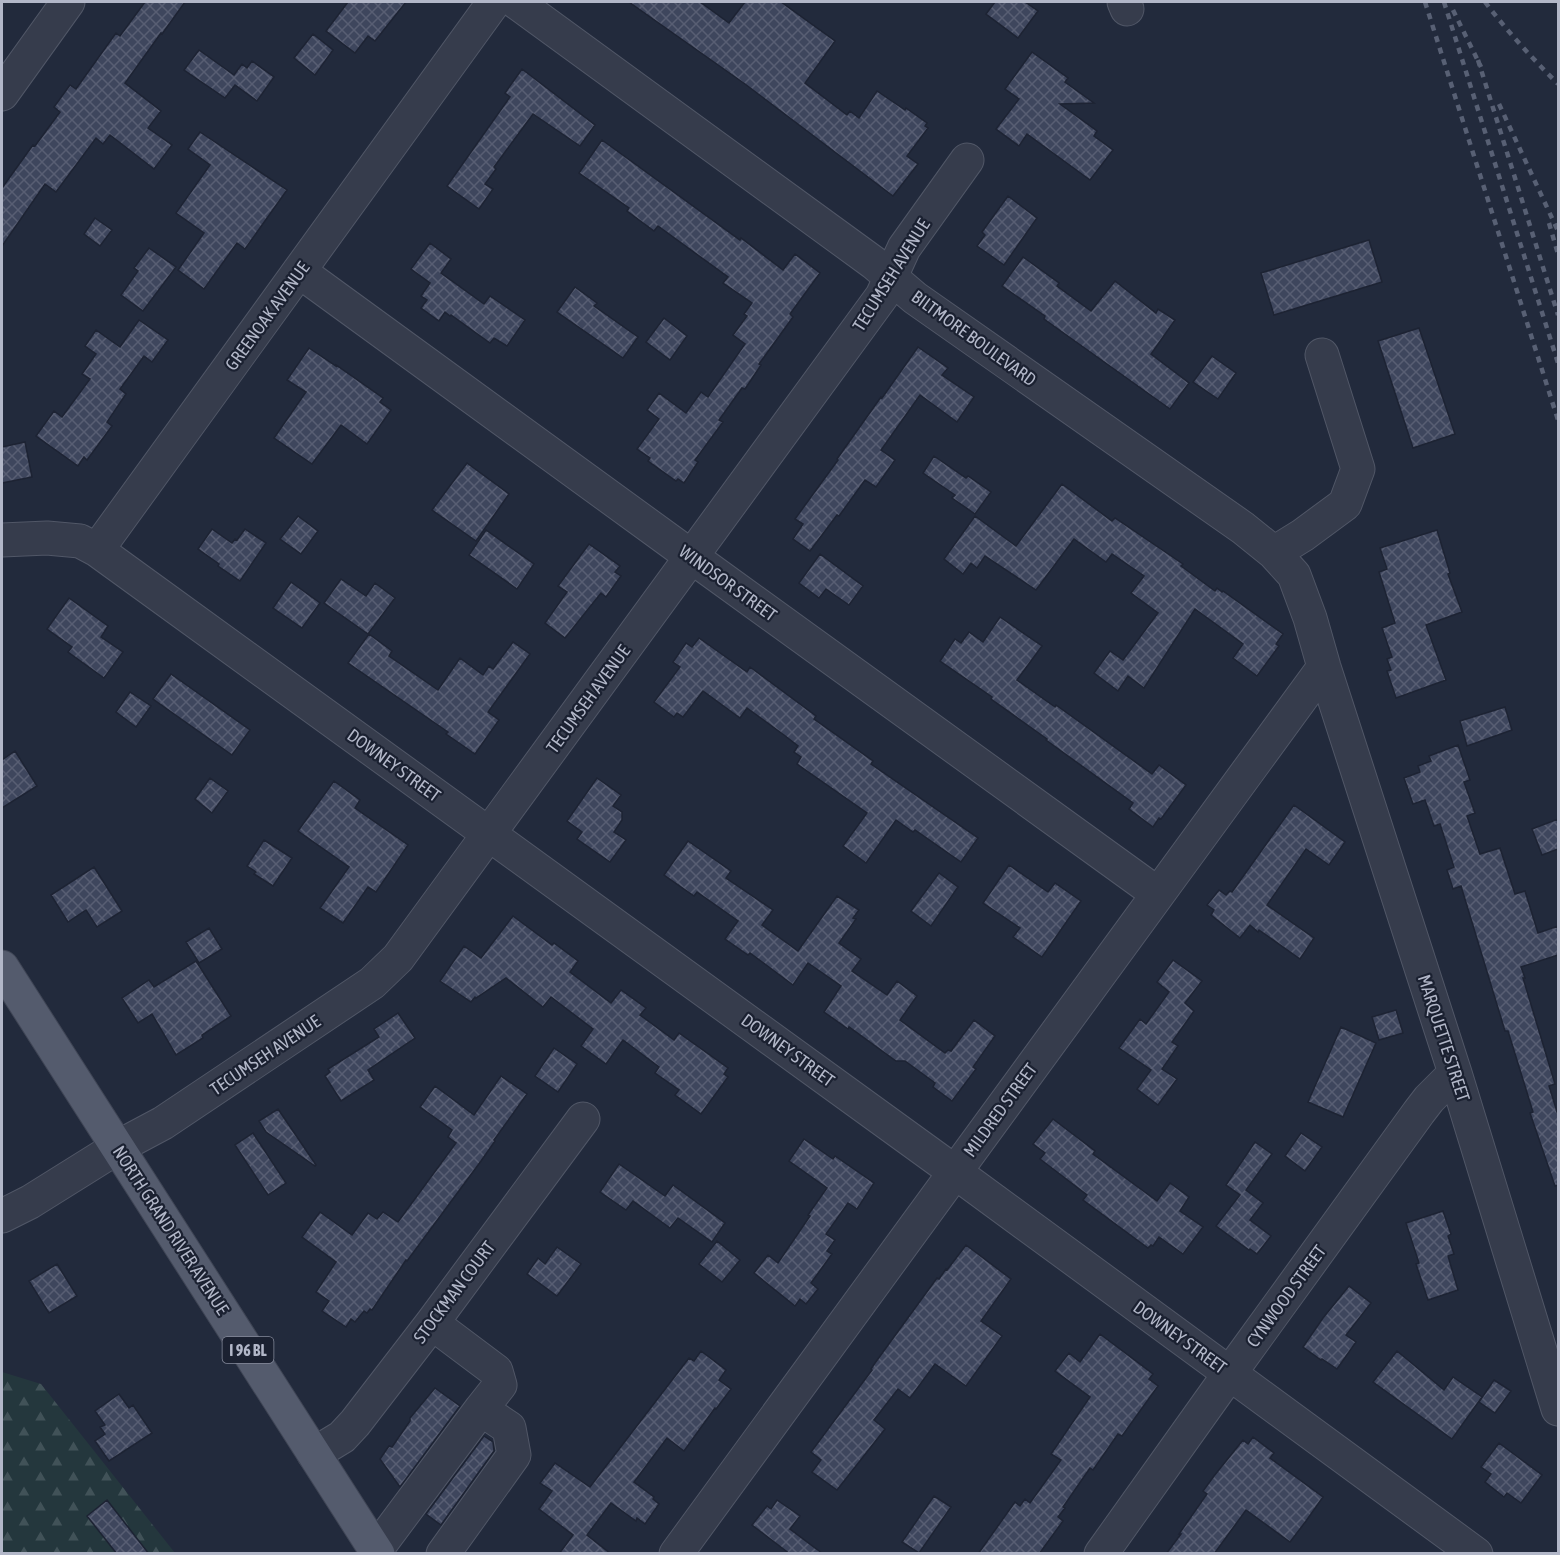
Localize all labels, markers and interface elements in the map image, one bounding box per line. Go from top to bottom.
street label: TECUMSEH AVENUE [848,215,934,335]
street label: GREENOAK AVENUE [221,257,314,374]
street label: BILTMORE BOULEVARD [908,286,1040,390]
street label: WINDSOR STREET [675,541,781,626]
street label: TECUMSEH AVENUE [542,641,634,757]
street label: DOWNEY STREET [343,724,445,806]
street label: MARQUETTE STREET [1414,972,1474,1104]
street label: DOWNEY STREET [737,1009,839,1091]
street label: TECUMSEH AVENUE [206,1010,324,1100]
street label: MILDRED STREET [959,1059,1041,1161]
street label: NORTH GRAND RIVER AVENUE [109,1142,234,1319]
street label: STOCKMAN COURT [409,1237,499,1347]
street label: CYNWOOD STREET [1242,1241,1330,1351]
street label: DOWNEY STREET [1129,1296,1231,1378]
road number: I 96 BL [222,1337,274,1363]

